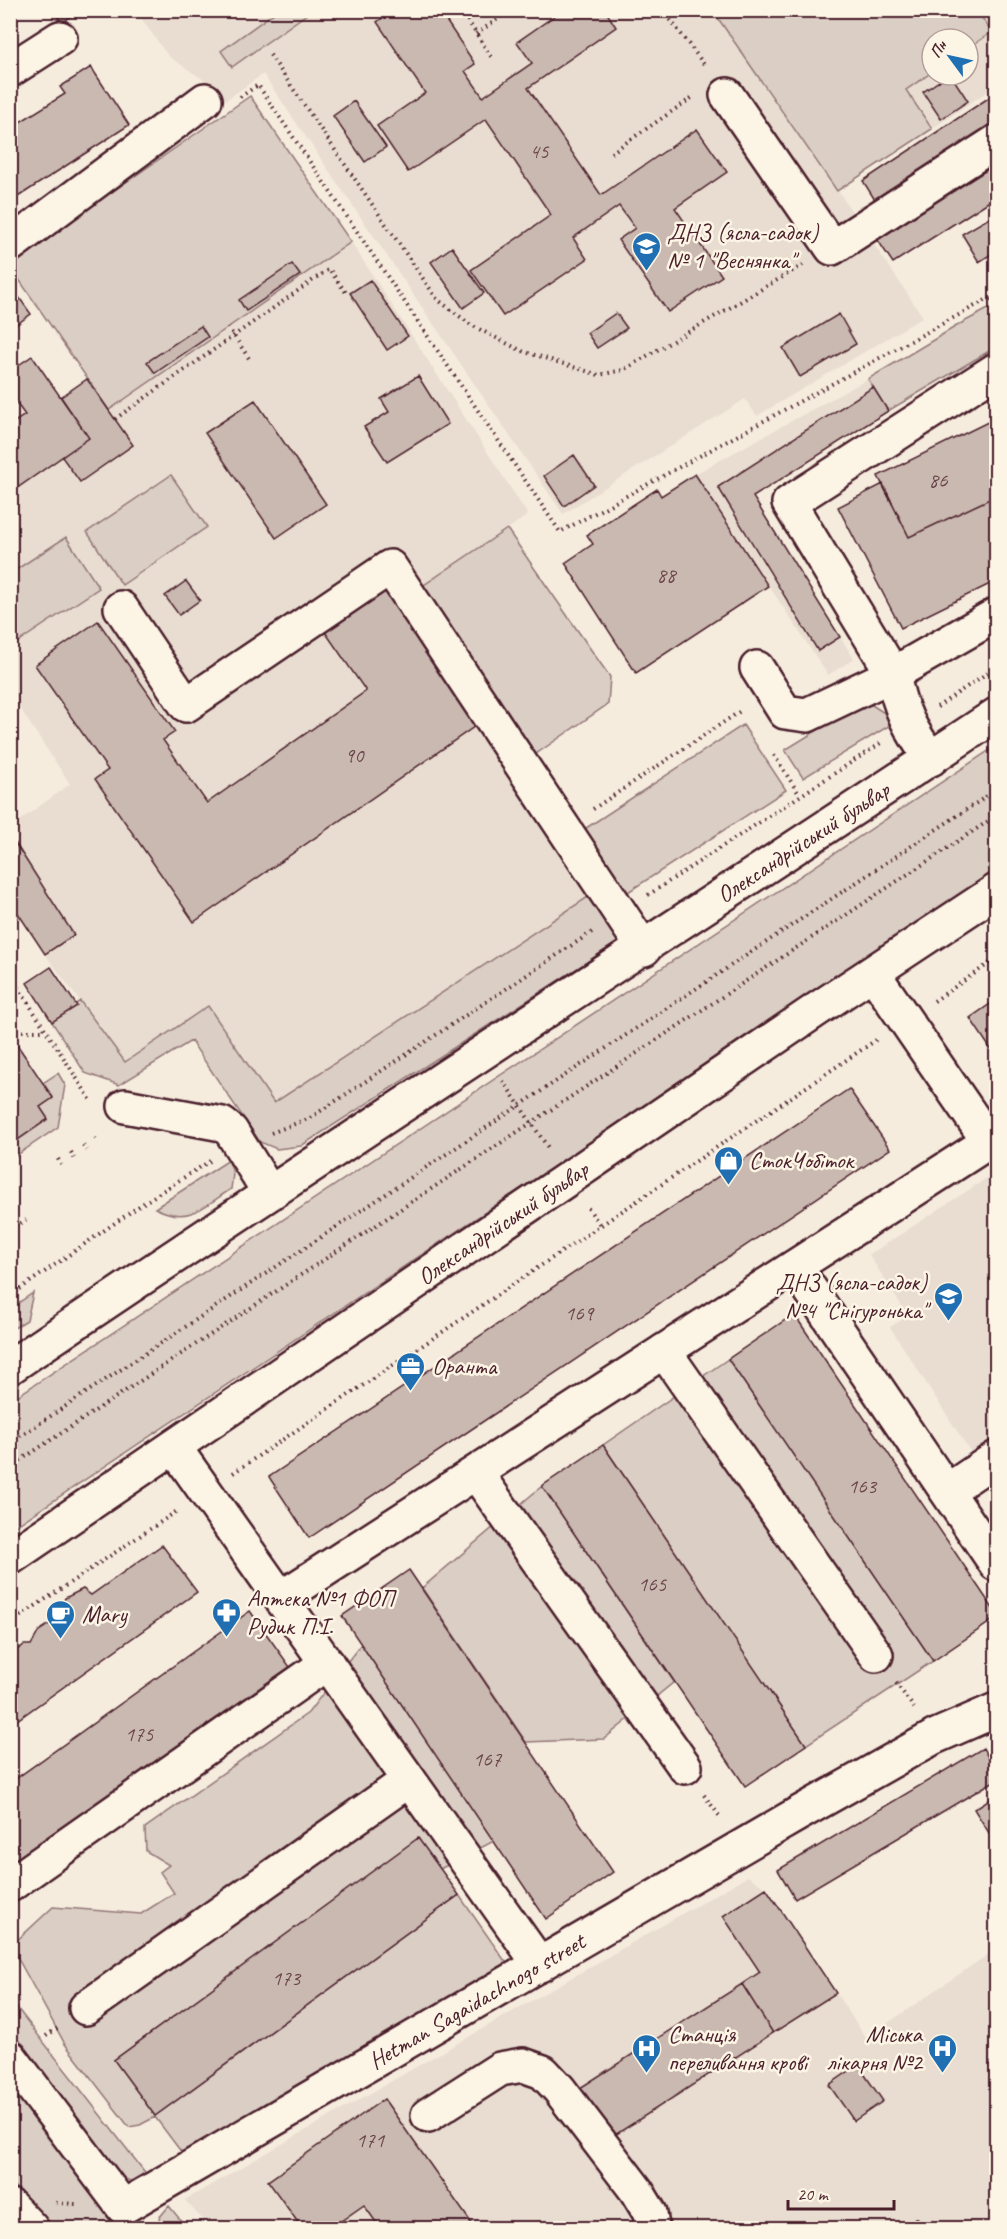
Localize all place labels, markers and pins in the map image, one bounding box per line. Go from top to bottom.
place label: ДНЗ (ясла-садок) № 1 "Веснянка" [667,217,819,275]
school or university icon: ДНЗ (ясла-садок) № 1 "Веснянка" [630,230,662,272]
shop icon: СтокЧобіток [712,1144,744,1186]
place label: СтокЧобіток [749,1145,855,1175]
place label: ДНЗ (ясла-садок) №4 "Снігуронька" [776,1267,932,1325]
school or university icon: ДНЗ (ясла-садок) №4 "Снігуронька" [932,1280,964,1322]
office icon: Оранта [395,1350,427,1392]
place label: Оранта [432,1351,498,1381]
place label: Аптека №1 ФОП Рудик П.І. [247,1583,397,1641]
pharmacy icon: Аптека №1 ФОП Рудик П.І. [210,1596,242,1638]
cafe icon: Mary [45,1598,77,1640]
place label: Mary [82,1599,128,1629]
place label: Станція переливання крові [668,2019,810,2077]
place label: Міська лікарня №2 [827,2019,924,2077]
hospital icon: Станція переливання крові [631,2032,663,2074]
hospital icon: Міська лікарня №2 [927,2032,959,2074]

